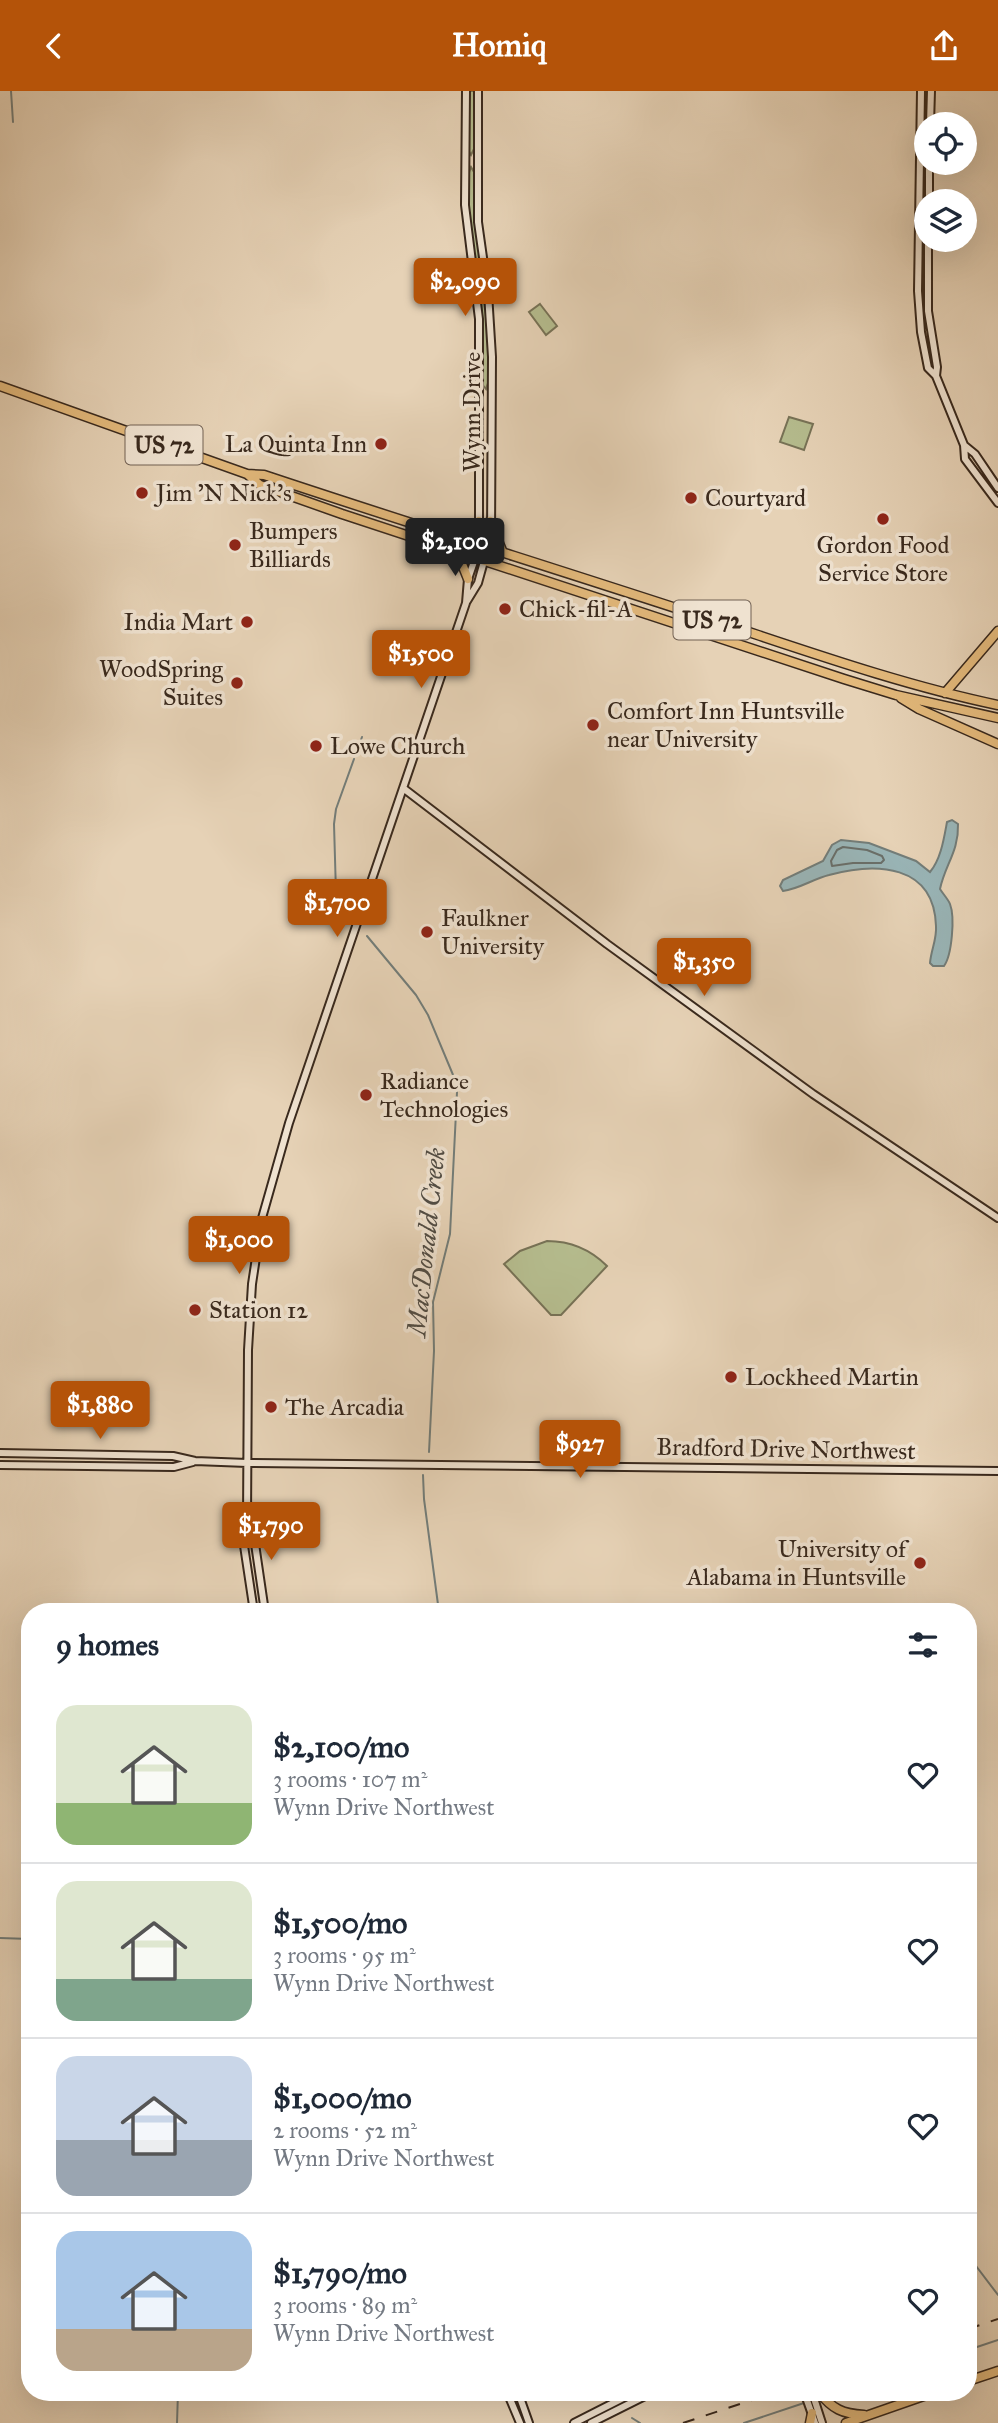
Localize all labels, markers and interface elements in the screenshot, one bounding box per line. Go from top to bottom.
text: Homiq [452,26,546,65]
icon: back [35,27,73,65]
icon: share [925,27,963,65]
map controls [914,112,977,252]
button: locate [914,112,977,175]
button: layers [914,189,977,252]
pin: $2,090 [408,259,522,318]
text: $2,090 [430,267,500,295]
street label: Wynn Drive [457,352,487,472]
road number: US 72 [125,425,202,465]
place label: La Quinta Inn [225,429,367,459]
marker: La Quinta Inn [373,436,389,452]
place label: Jim 'N Nick's [153,478,292,508]
place label: Courtyard [705,483,806,513]
marker: Jim 'N Nick's [134,485,150,501]
marker: Courtyard [683,490,699,506]
marker: Gordon Food Service Store [875,511,891,527]
place label: Bumpers Billiards [249,516,338,574]
pin: $2,100 [398,519,512,578]
text: $2,100 [421,527,489,555]
place label: Gordon Food Service Store [817,530,949,588]
marker: Bumpers Billiards [227,537,243,553]
place label: Chick-fil-A [519,594,633,624]
road number: US 72 [674,600,750,639]
marker: Chick-fil-A [497,601,513,617]
place label: India Mart [123,607,234,637]
marker: India Mart [239,614,255,630]
pin: $1,500 [364,631,478,690]
text: $1,500 [388,639,454,667]
place label: WoodSpring Suites [99,654,224,712]
marker: WoodSpring Suites [229,675,245,691]
place label: Comfort Inn Huntsville near University [607,696,844,754]
marker: Comfort Inn Huntsville near University [585,717,601,733]
place label: Lowe Church [330,731,465,761]
marker: Lowe Church [308,738,324,754]
pin: $1,700 [280,879,394,939]
text: $1,700 [304,888,370,916]
place label: Faulkner University [441,903,545,961]
marker: Faulkner University [419,924,435,940]
pin: $1,350 [647,939,761,998]
text: $1,350 [673,947,735,975]
place label: Radiance Technologies [380,1066,508,1124]
marker: Radiance Technologies [358,1087,374,1103]
water label: MacDonald Creek [400,1146,452,1341]
pin: $1,000 [182,1217,296,1276]
text: $1,000 [205,1225,274,1253]
place label: Station 12 [209,1295,308,1325]
marker: Station 12 [187,1302,203,1318]
place label: Lockheed Martin [745,1362,919,1392]
marker: Lockheed Martin [723,1369,739,1385]
pin: $1,880 [43,1381,157,1441]
text: $1,880 [67,1390,133,1418]
place label: The Arcadia [285,1392,405,1422]
marker: The Arcadia [263,1399,279,1415]
pin: $927 [539,1421,621,1480]
text: $927 [555,1429,605,1457]
street label: Bradford Drive Northwest [656,1432,916,1466]
pin: $1,790 [214,1503,328,1562]
text: $1,790 [238,1511,304,1539]
place label: University of Alabama in Huntsville [686,1534,910,1592]
marker: University of Alabama in Huntsville [912,1555,928,1571]
icon: filters [904,1626,942,1664]
text: 9 homes [56,1627,159,1663]
text: $2,100/mo [273,1729,409,1765]
icon: home [112,1733,196,1817]
icon: heart [904,1756,942,1794]
text: 3 rooms · 107 m² [273,1765,427,1793]
text: Wynn Drive Northwest [273,1793,494,1821]
text: $1,500/mo [273,1905,407,1941]
icon: home [112,1909,196,1993]
icon: heart [904,1932,942,1970]
text: 3 rooms · 95 m² [273,1941,416,1969]
text: Wynn Drive Northwest [273,1969,494,1997]
text: $1,000/mo [273,2080,412,2116]
icon: home [112,2084,196,2168]
icon: heart [904,2107,942,2145]
text: 2 rooms · 52 m² [273,2116,417,2144]
text: Wynn Drive Northwest [273,2144,494,2172]
text: $1,790/mo [273,2255,407,2291]
icon: home [112,2259,196,2343]
icon: heart [904,2282,942,2320]
text: 3 rooms · 89 m² [273,2291,417,2319]
text: Wynn Drive Northwest [273,2319,494,2347]

